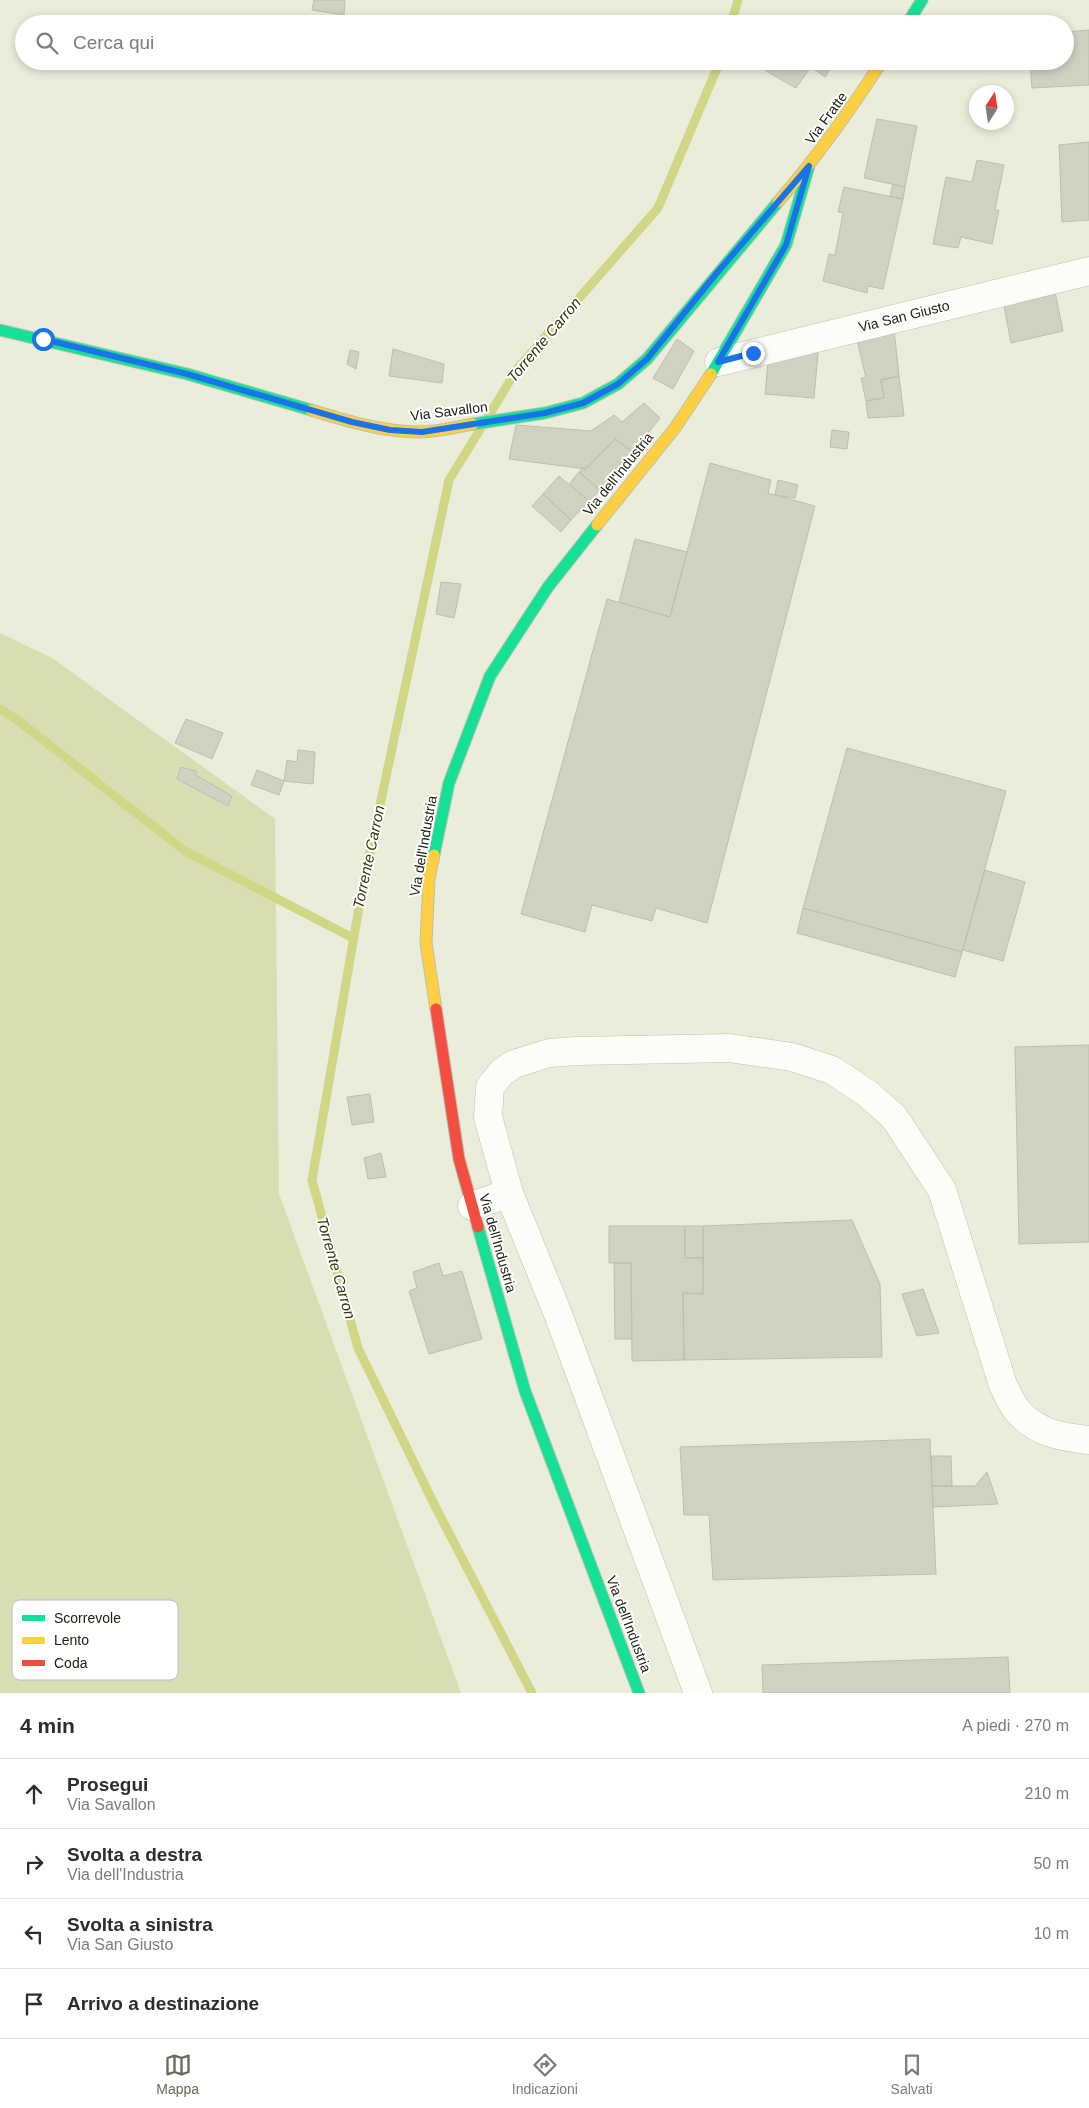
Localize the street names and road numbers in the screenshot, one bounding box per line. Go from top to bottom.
street label: Via Fratte [802,89,850,147]
street label: Via San Giusto [857,297,951,335]
street label: Via Savallon [410,398,488,424]
street label: Via dell'Industria [580,429,656,519]
street label: Via dell'Industria [406,794,440,898]
street label: Via dell'Industria [476,1192,520,1294]
street label: Via dell'Industria [603,1573,655,1675]

